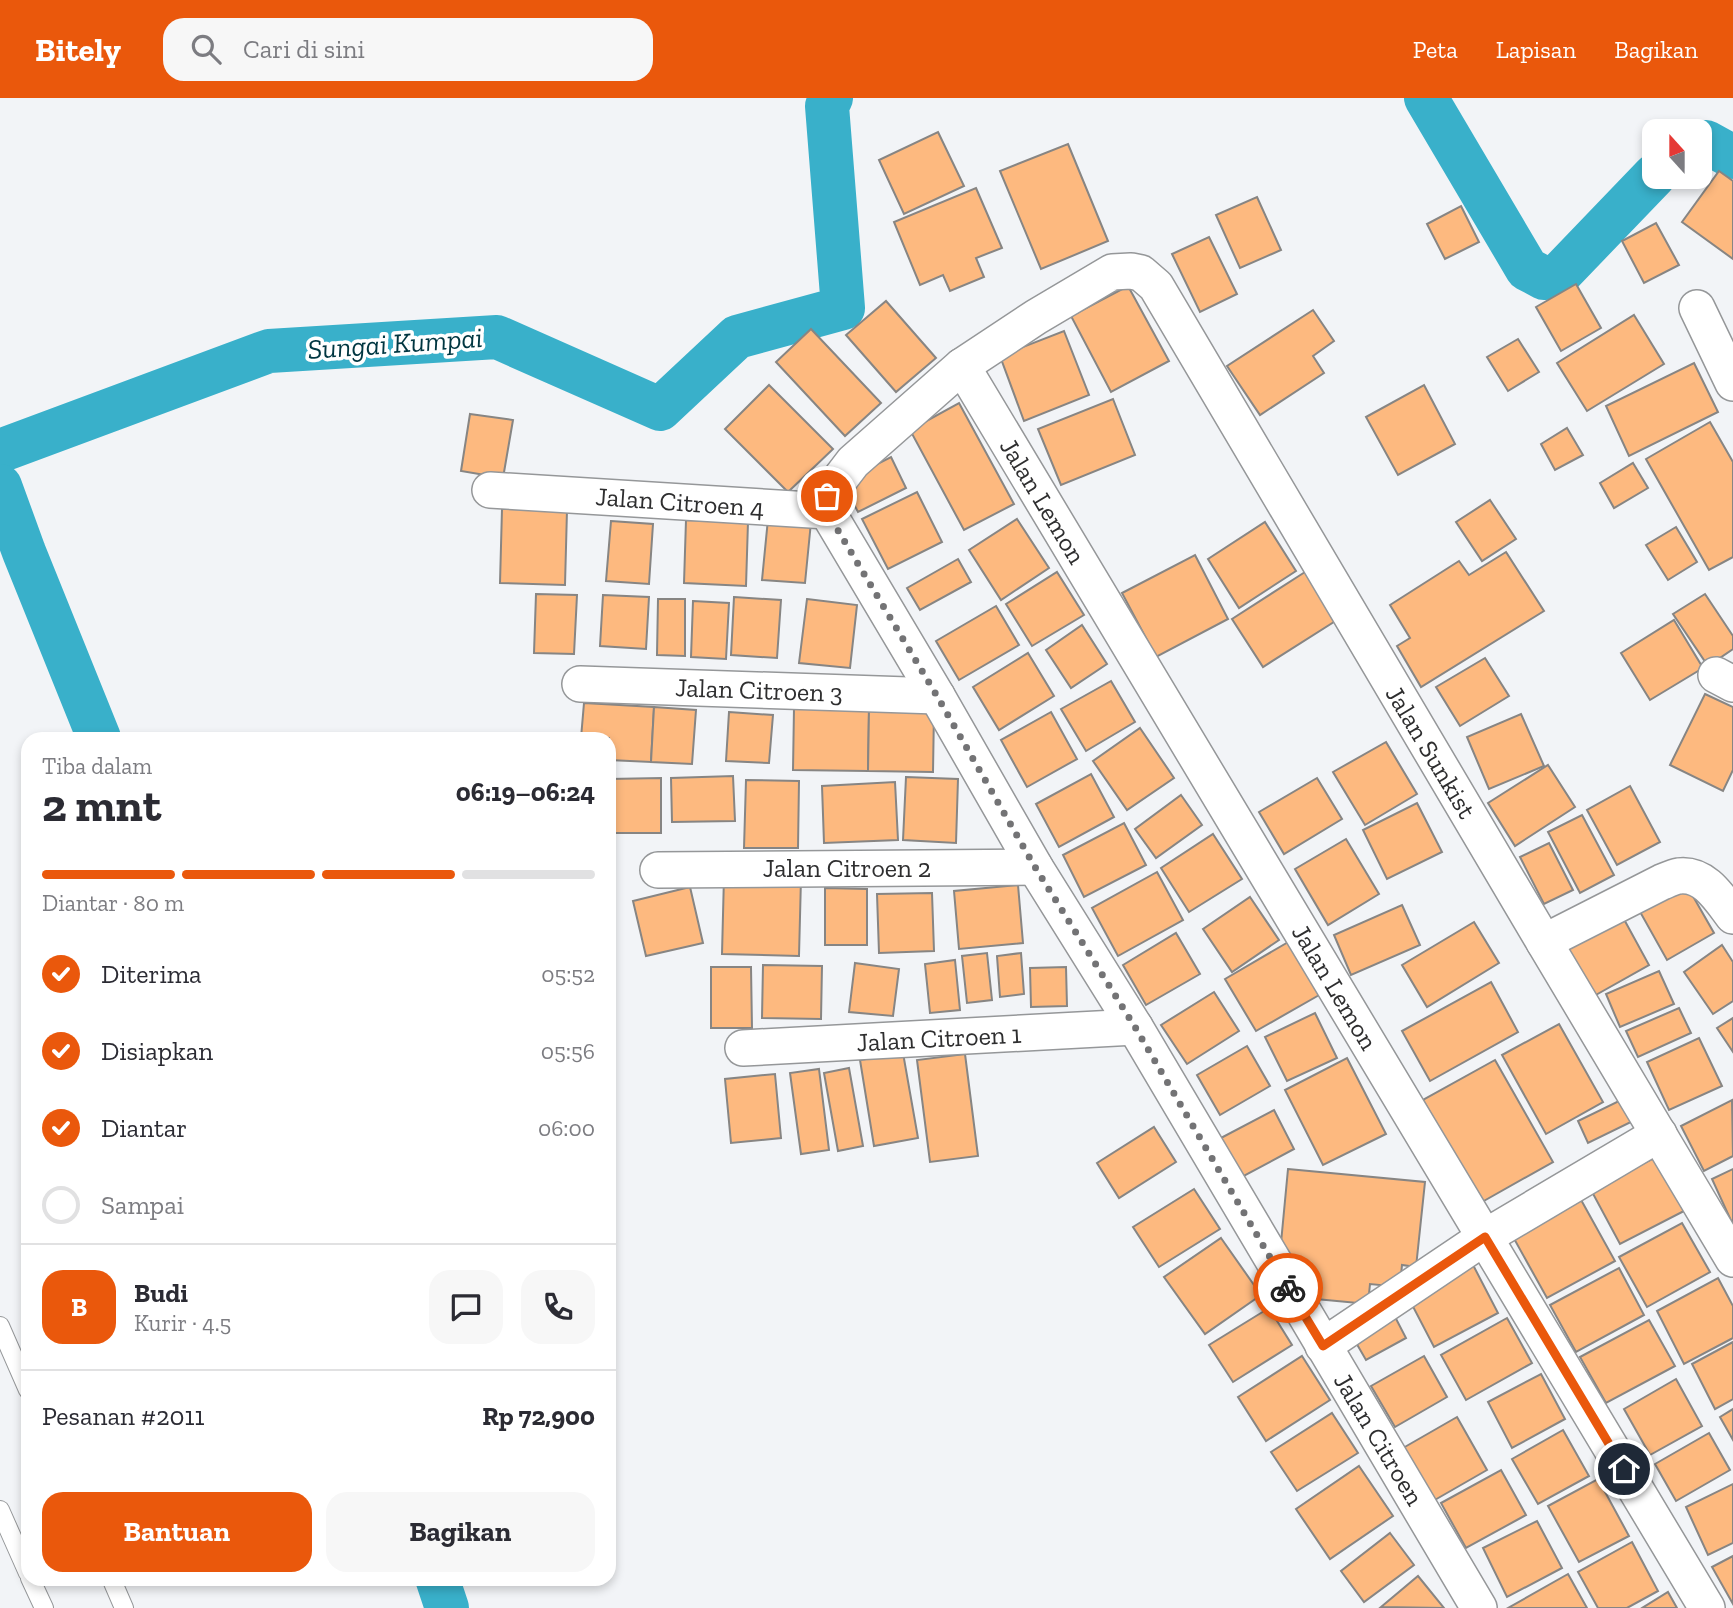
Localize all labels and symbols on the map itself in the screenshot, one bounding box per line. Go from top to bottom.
north arrow [1642,119,1712,189]
water label: Sungai Kumpai [306,321,484,366]
street label: Jalan Lemon [993,432,1093,570]
pin [797,466,857,526]
street label: Jalan Citroen 4 [595,480,765,524]
street label: Jalan Citroen 3 [675,671,843,709]
street label: Jalan Sunkist [1379,680,1483,824]
street label: Jalan Citroen 2 [763,852,931,884]
street label: Jalan Lemon [1285,918,1385,1056]
street label: Jalan Citroen 1 [856,1018,1022,1058]
courier [1253,1253,1323,1323]
street label: Jalan Citroen [1327,1367,1431,1511]
pin [1594,1439,1654,1499]

